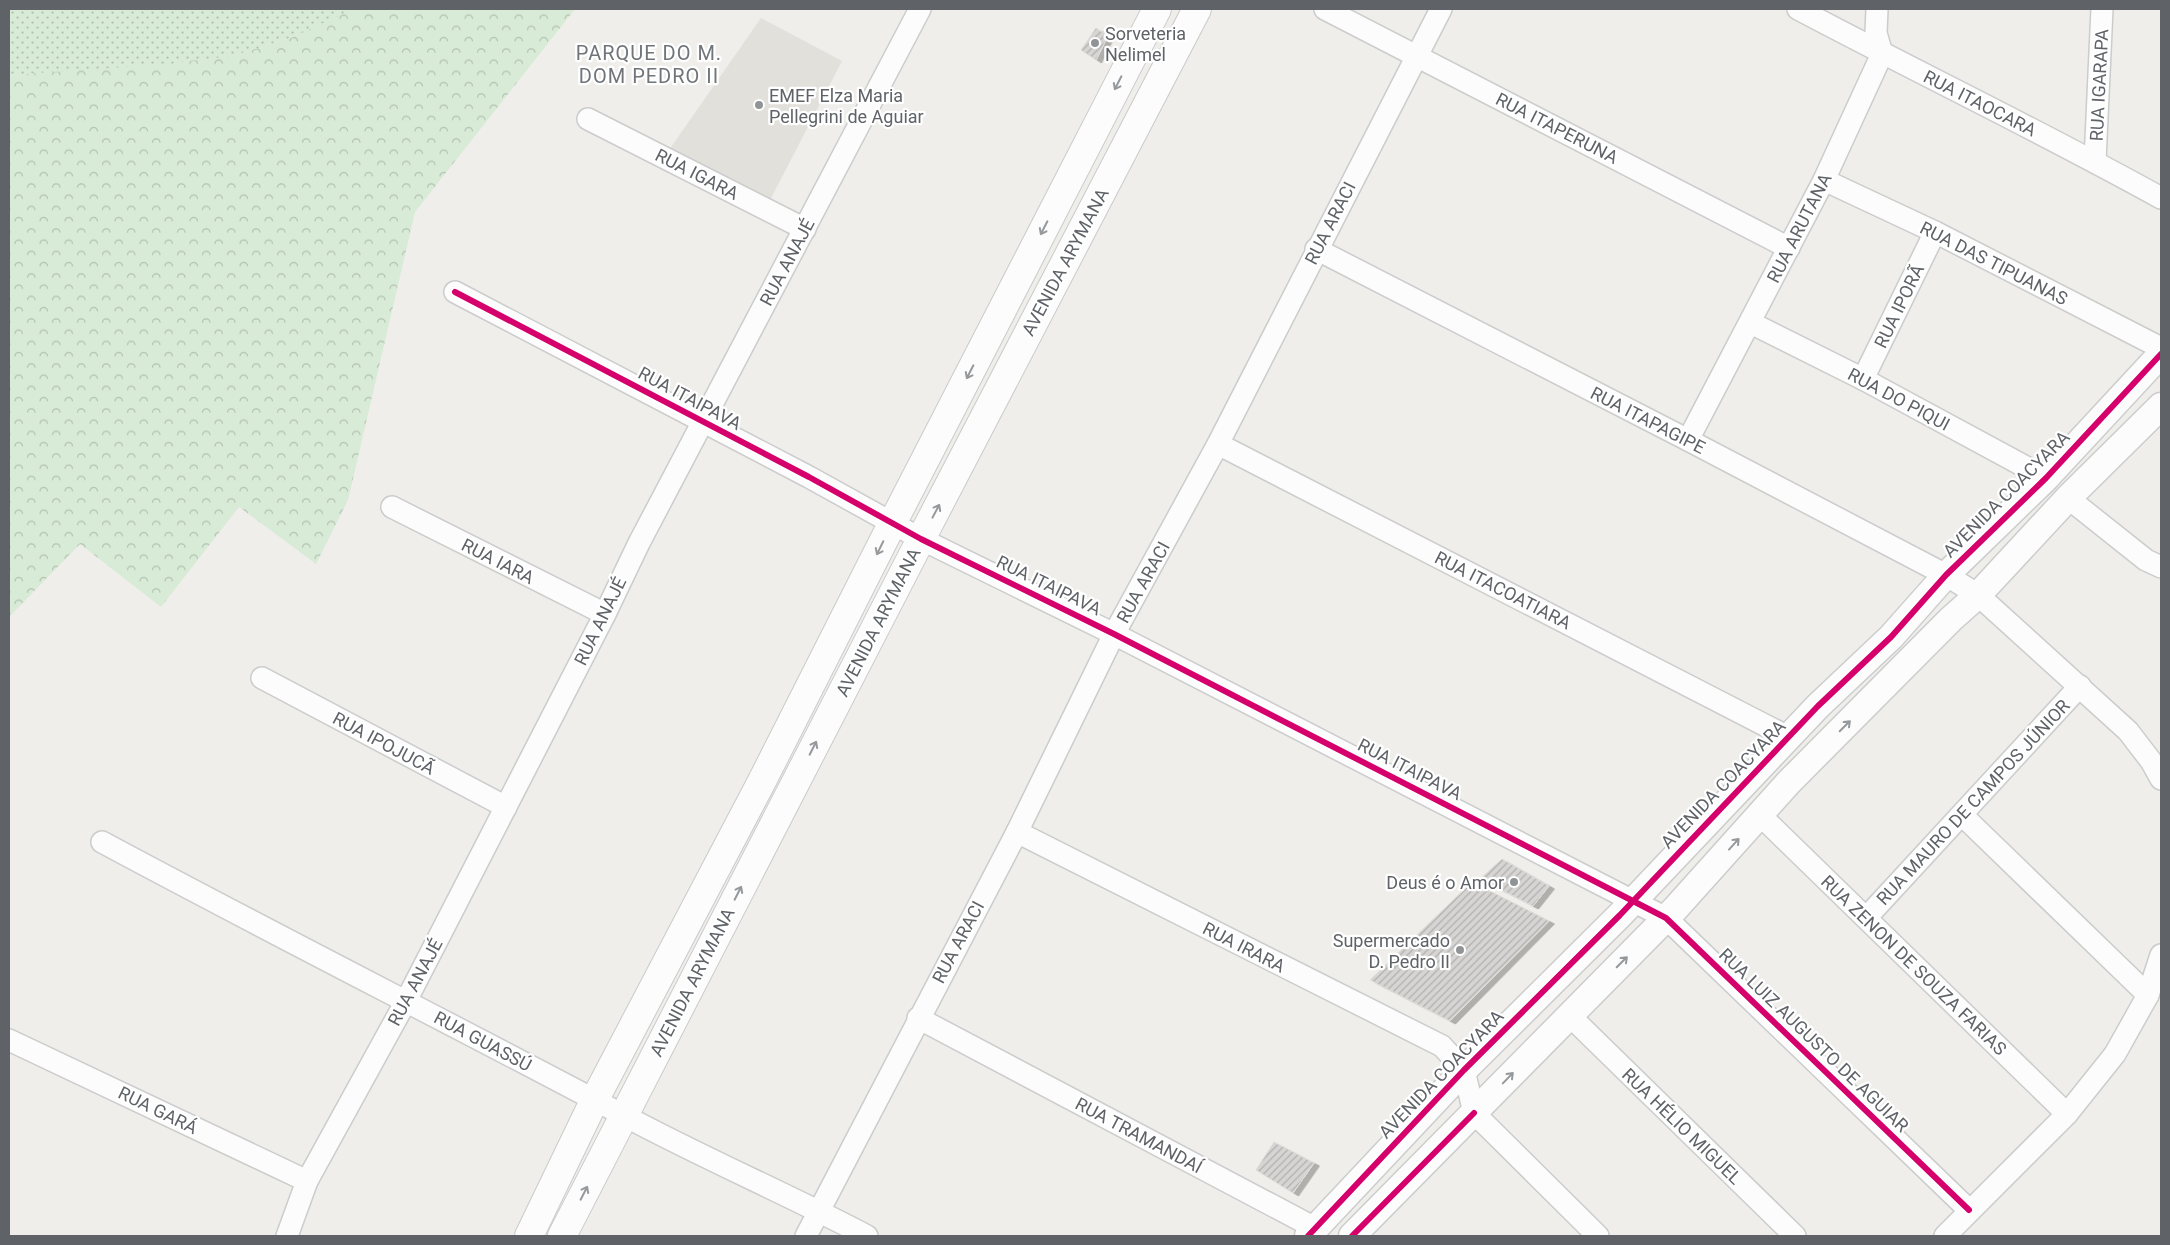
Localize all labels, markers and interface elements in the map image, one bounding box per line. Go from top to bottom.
place label: Sorveteria Nelimel [1105,23,1186,65]
street label: RUA IGARAPA [2086,28,2112,142]
marker: Sorveteria Nelimel [1089,37,1101,49]
district label: PARQUE DO M. DOM PEDRO II [576,41,722,88]
street label: RUA ITAOCARA [1920,66,2040,141]
one-way arrow [1113,75,1122,90]
place label: EMEF Elza Maria Pellegrini de Aguiar [769,85,924,127]
street label: RUA ITAPERUNA [1492,88,1622,168]
marker: EMEF Elza Maria Pellegrini de Aguiar [753,99,765,111]
street label: RUA IGARA [652,144,742,204]
street label: RUA ARUTANA [1762,170,1836,286]
street label: RUA ARACI [1300,178,1360,268]
street label: AVENIDA ARYMANA [1017,185,1113,339]
street label: RUA ANAJÉ [755,215,819,309]
street label: RUA DAS TIPUANAS [1917,217,2071,309]
one-way arrow [1039,220,1048,235]
street label: RUA IPORÃ [1870,261,1928,351]
street label: RUA ITAIPAVA [635,362,745,434]
street label: RUA DO PIQUI [1844,363,1954,435]
one-way arrow [965,364,974,379]
street label: RUA ITAPAGIPE [1587,382,1709,458]
street label: AVENIDA COACYARA [1938,426,2074,562]
one-way arrow [931,503,941,518]
street label: RUA IARA [458,534,538,588]
street label: RUA ARACI [1112,538,1174,626]
one-way arrow [875,540,884,555]
street label: AVENIDA ARYMANA [831,544,925,700]
street label: RUA ITACOATIARA [1431,547,1575,634]
street label: RUA ITAIPAVA [993,551,1105,619]
street label: RUA ANAJÉ [570,574,630,668]
street label: RUA MAURO DE CAMPOS JÚNIOR [1872,695,2074,909]
street label: RUA IPOJUCÃ [329,707,439,779]
street label: AVENIDA COACYARA [1656,715,1790,852]
one-way arrow [1839,720,1852,732]
street label: RUA ITAIPAVA [1355,734,1466,804]
one-way arrow [808,741,818,756]
one-way arrow [1728,838,1740,851]
street label: RUA ZENON DE SOUZA FARIAS [1817,871,2011,1059]
place label: Deus é o Amor [1386,872,1504,893]
marker: Deus é o Amor [1508,876,1520,888]
one-way arrow [733,885,743,900]
street label: RUA ARACI [928,897,988,987]
street label: AVENIDA ARYMANA [645,904,739,1060]
street label: RUA IRARA [1199,917,1289,977]
place label: Supermercado D. Pedro II [1333,930,1450,972]
street label: RUA ANAJÉ [383,935,447,1029]
marker: Supermercado D. Pedro II [1454,944,1466,956]
street label: RUA LUIZ AUGUSTO DE AGUIAR [1715,944,1913,1136]
one-way arrow [1616,956,1628,968]
street label: AVENIDA COACYARA [1374,1005,1508,1142]
street label: RUA GUASSÚ [431,1007,535,1075]
street label: RUA HÉLIO MIGUEL [1618,1064,1746,1189]
one-way arrow [1502,1072,1514,1084]
street label: RUA GARÁ [115,1082,201,1138]
street label: RUA TRAMANDAÍ [1072,1093,1207,1178]
one-way arrow [580,1186,589,1201]

